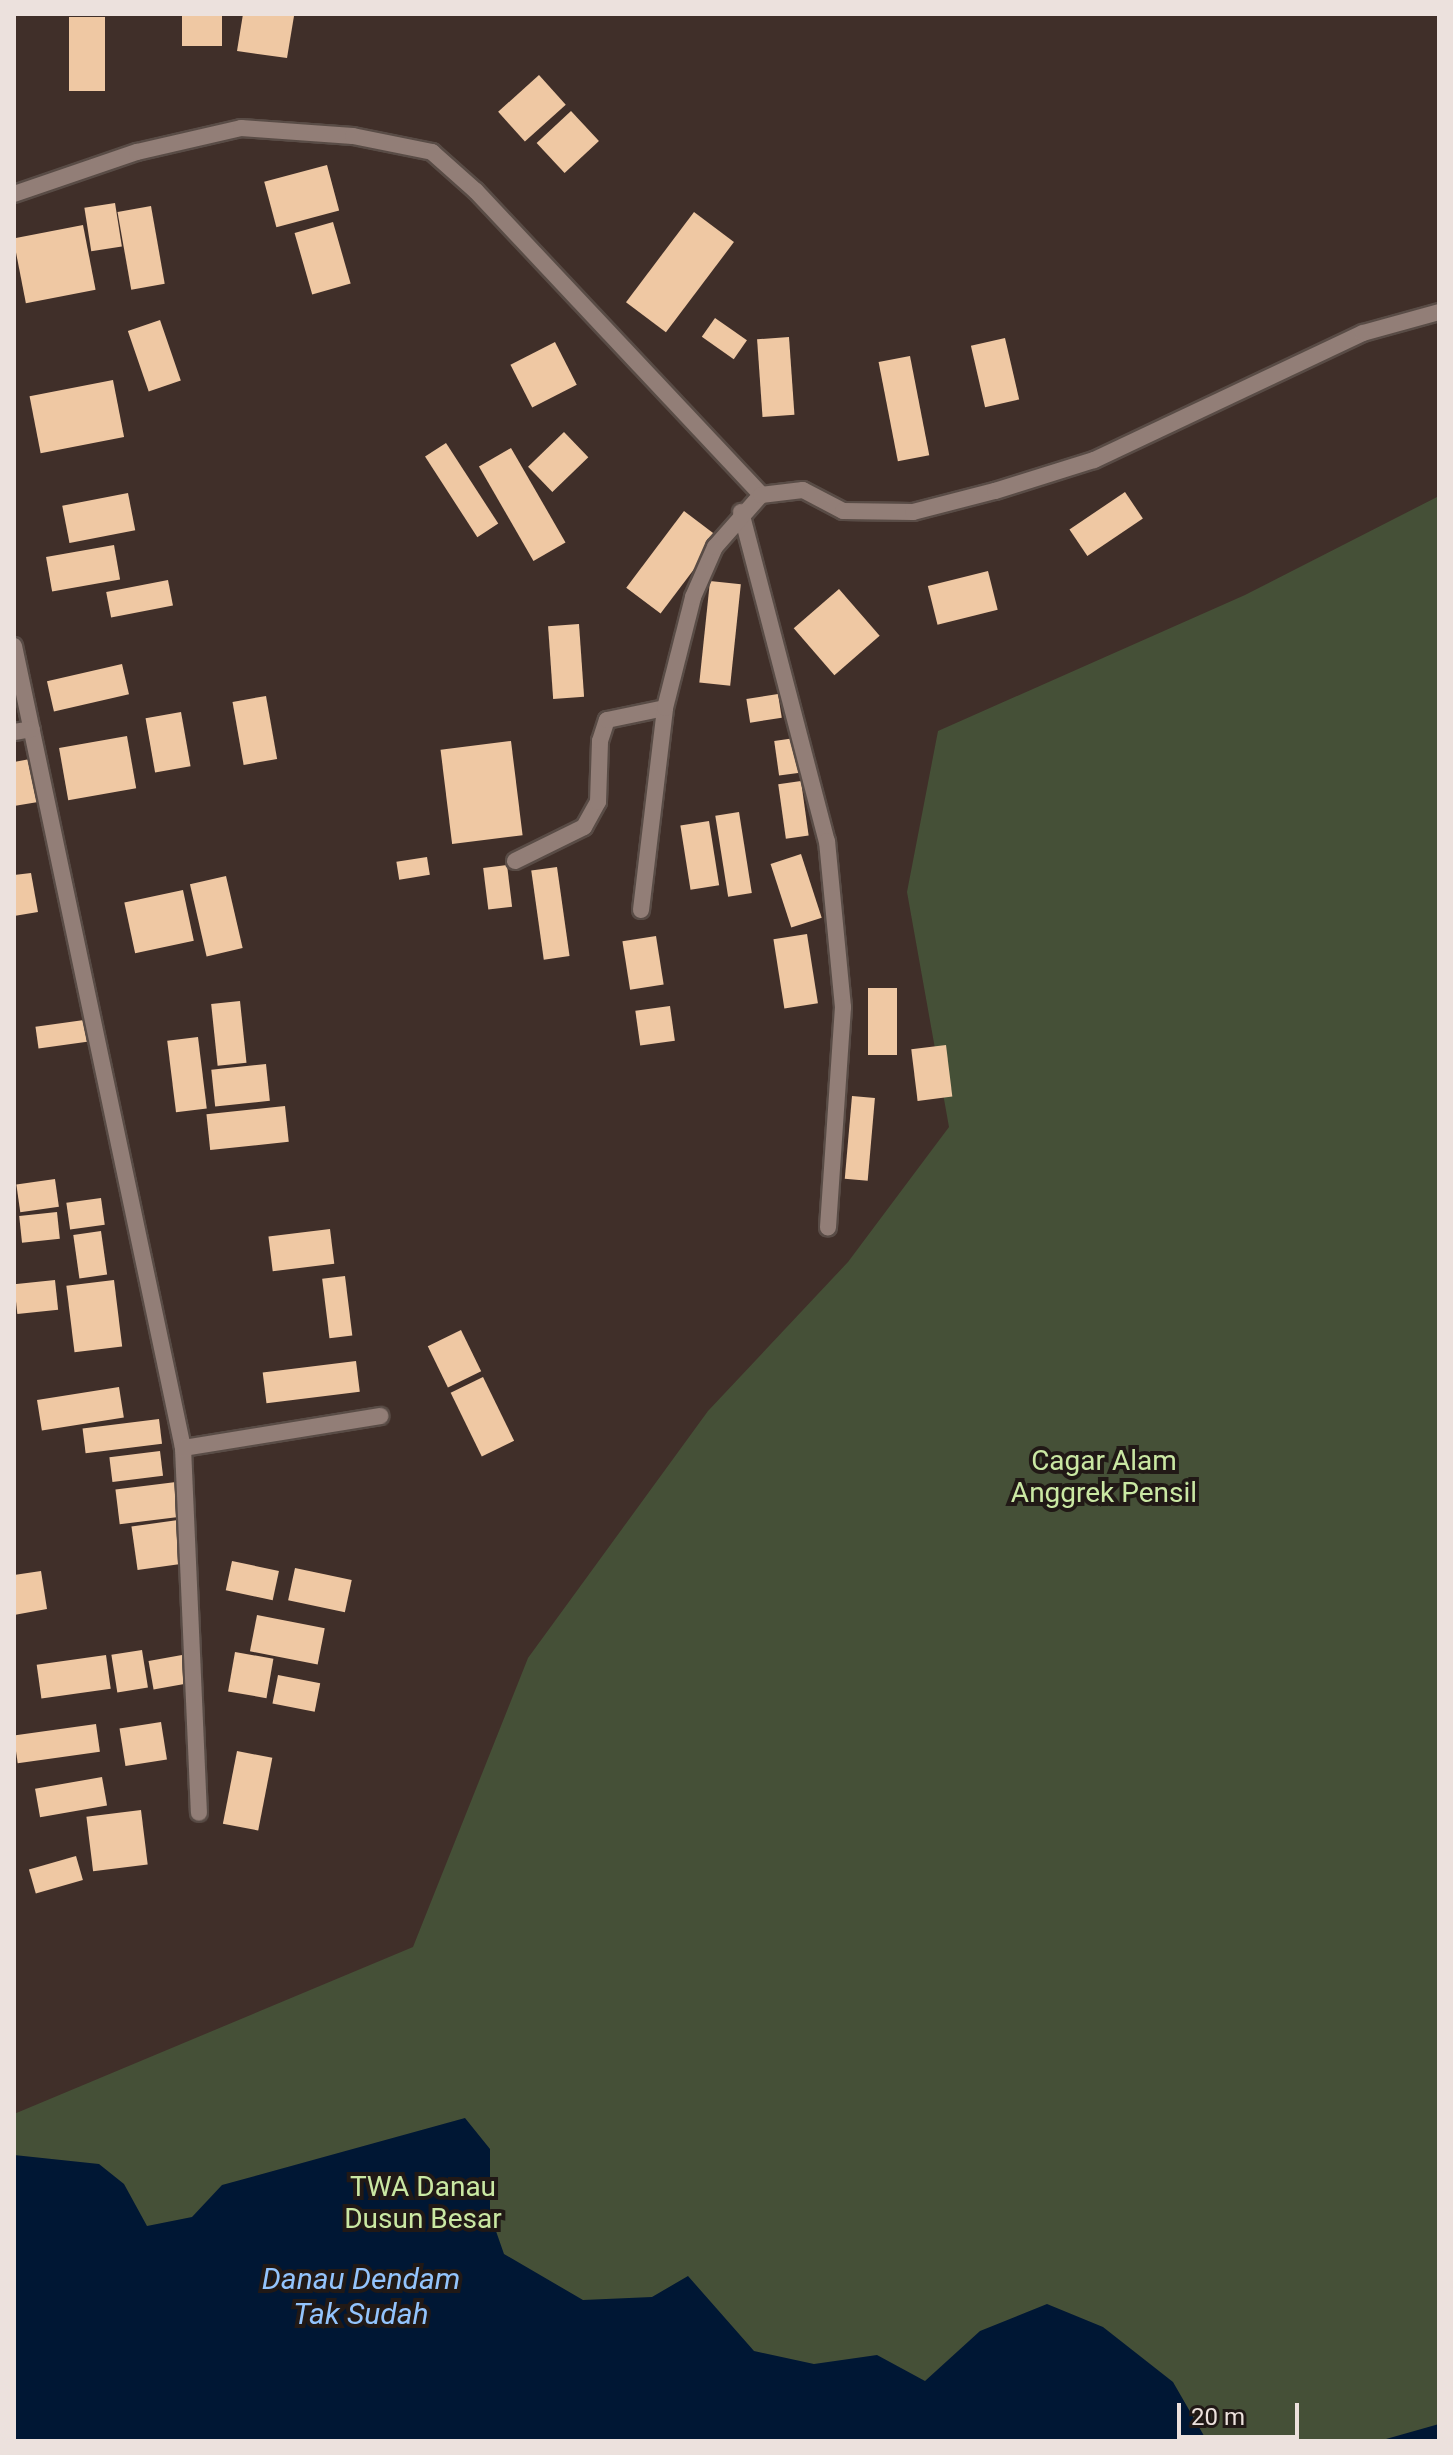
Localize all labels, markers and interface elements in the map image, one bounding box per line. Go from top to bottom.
park label: Cagar Alam Anggrek Pensil [1011,1444,1197,1510]
park label: TWA Danau Dusun Besar [344,2170,502,2236]
water label: Danau Dendam Tak Sudah [262,2261,460,2332]
scale bar [1181,2387,1303,2437]
text: 20 m [1191,2403,1245,2431]

